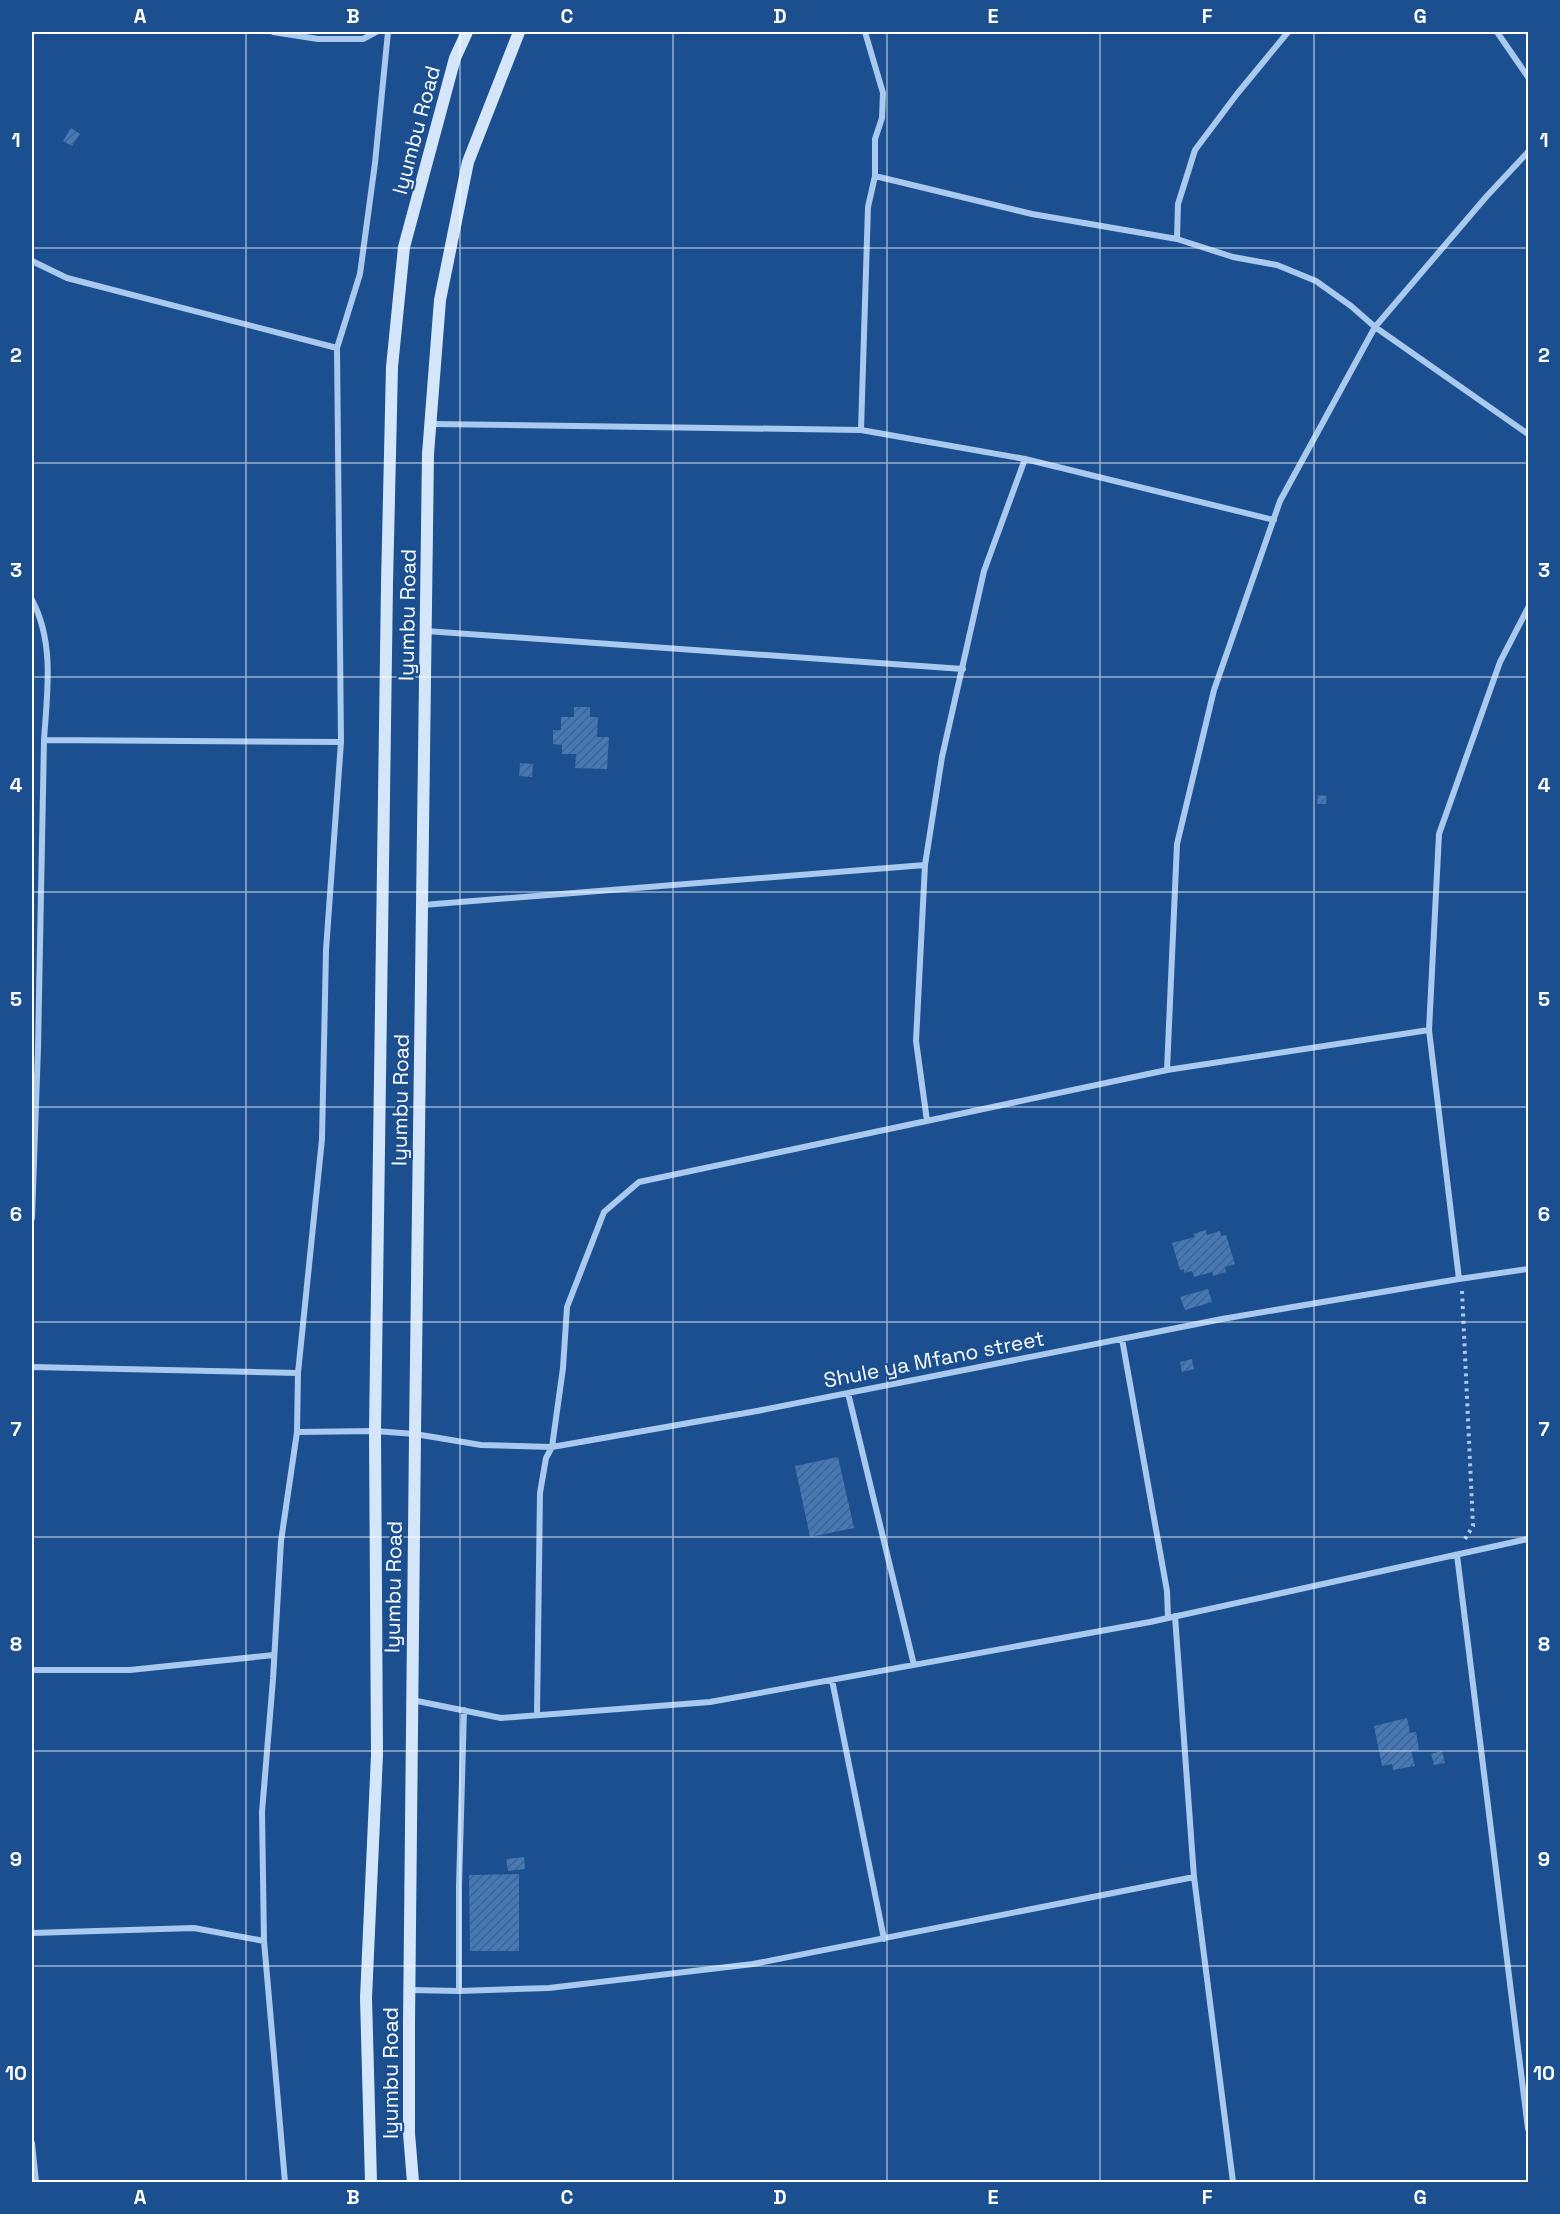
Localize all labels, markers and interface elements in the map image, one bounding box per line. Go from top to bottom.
text: A [134,3,147,29]
text: B [346,3,360,29]
text: C [561,3,574,29]
text: D [773,3,787,29]
text: E [987,3,999,29]
text: F [1202,3,1213,29]
text: G [1413,3,1427,29]
street label: Iyumbu Road [386,63,446,197]
text: 1 [11,127,21,153]
text: 1 [1539,127,1549,153]
text: 2 [10,342,22,368]
text: 2 [1538,342,1550,368]
street label: Iyumbu Road [392,549,422,681]
text: 3 [10,557,22,583]
text: 3 [1538,557,1550,583]
text: 4 [10,772,23,798]
text: 4 [1538,772,1551,798]
text: 5 [10,986,22,1012]
text: 5 [1538,986,1550,1012]
street label: Iyumbu Road [385,1034,415,1166]
text: 6 [10,1201,22,1227]
text: 6 [1538,1201,1550,1227]
street label: Shule ya Mfano street [821,1324,1047,1394]
text: 7 [10,1416,22,1442]
text: 7 [1538,1416,1550,1442]
street label: Iyumbu Road [378,1521,408,1653]
text: 8 [10,1631,22,1657]
text: 8 [1538,1631,1550,1657]
text: 9 [10,1846,22,1872]
text: 9 [1538,1846,1550,1872]
street label: Iyumbu Road [377,2007,404,2139]
text: 10 [5,2060,27,2086]
text: 10 [1533,2060,1555,2086]
text: A [134,2184,147,2210]
text: B [346,2184,360,2210]
text: C [561,2184,574,2210]
text: D [773,2184,787,2210]
text: E [987,2184,999,2210]
text: F [1202,2184,1213,2210]
text: G [1413,2184,1427,2210]

